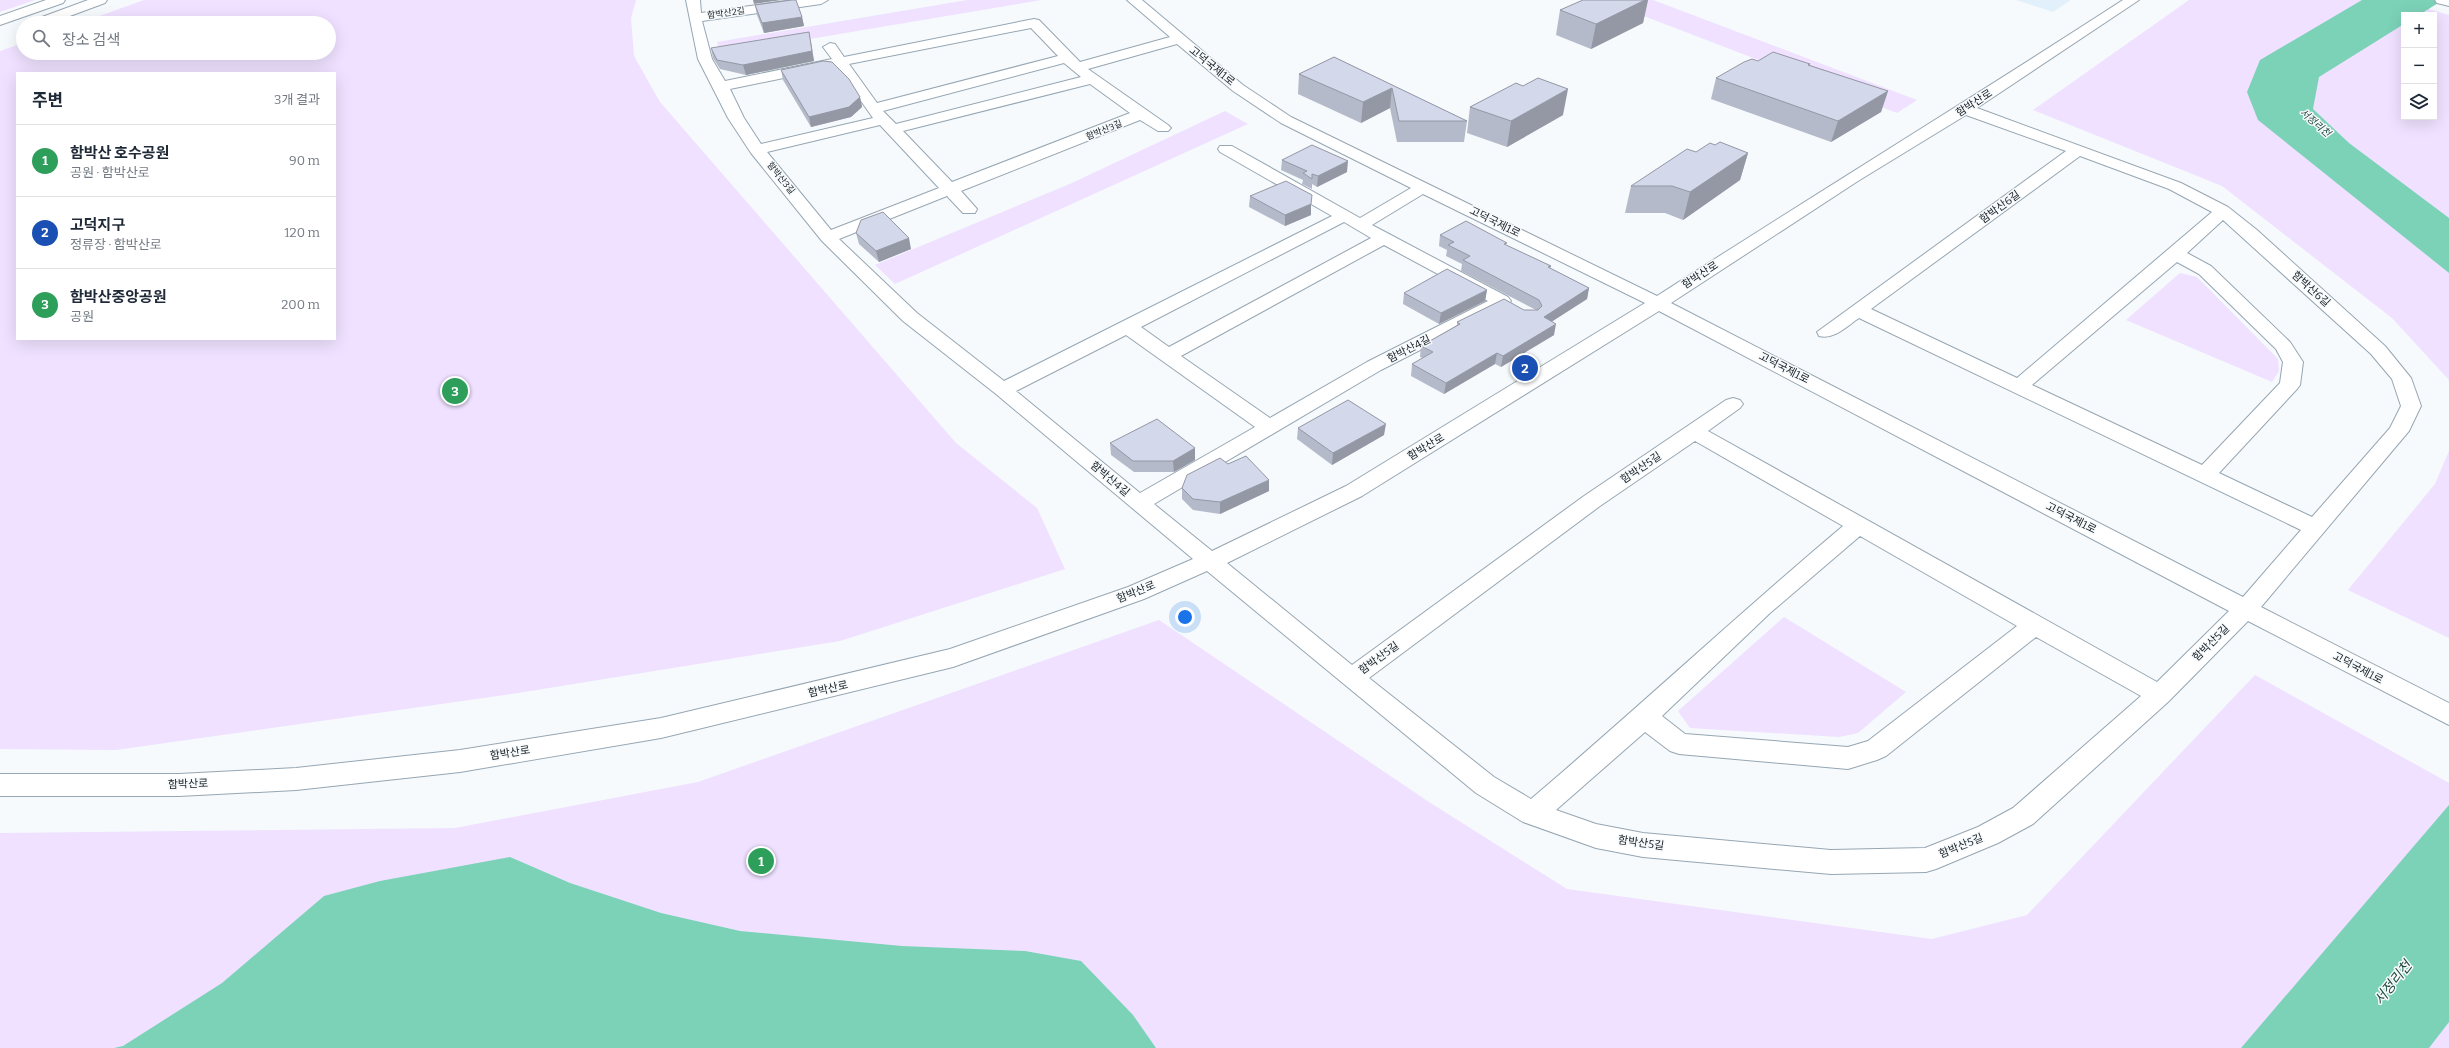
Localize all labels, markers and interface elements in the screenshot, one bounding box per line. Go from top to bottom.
street label: 함박산2길 [706,5,746,21]
map controls [2401,12,2437,120]
button: + [2401,12,2437,48]
search box [16,16,336,60]
icon: search [30,27,52,49]
text: 장소 검색 [62,31,120,49]
street label: 고덕국제1로 [1187,44,1237,88]
button: − [2401,48,2437,84]
button: layers [2401,84,2437,120]
street label: 함박산로 [1953,87,1995,119]
text: 주변 [32,90,63,111]
text: 3개 결과 [274,92,320,107]
water label: 서정리천 [2297,106,2334,141]
street label: 함박산3길 [1084,118,1124,142]
text: 함박산 호수공원 [70,144,169,162]
text: 1 [42,153,48,168]
text: 90 m [289,153,320,168]
street label: 함박산3길 [765,160,797,196]
text: 공원 · 함박산로 [70,165,150,180]
street label: 함박산6길 [1977,188,2023,226]
street label: 고덕국제1로 [1467,204,1523,240]
text: 고덕지구 [70,216,125,234]
text: 2 [41,225,49,240]
text: 120 m [284,225,320,240]
text: 정류장 · 함박산로 [70,237,162,252]
street label: 함박산로 [1679,259,1721,291]
street label: 함박산6길 [2289,268,2333,310]
text: 함박산중앙공원 [70,288,167,306]
text: 3 [41,297,49,312]
text: 200 m [281,297,320,312]
text: 공원 [70,309,94,324]
street label: 함박산4길 [1385,333,1433,365]
street label: 고덕국제1로 [1757,350,1811,386]
pin: 2 [1512,353,1538,383]
pin: 3 [442,376,468,406]
street label: 함박산로 [1405,431,1447,463]
street label: 함박산5길 [1618,450,1664,486]
street label: 함박산4길 [1088,459,1132,499]
street label: 고덕국제1로 [2044,500,2098,536]
street label: 함박산로 [1115,578,1157,606]
your location [1175,607,1195,627]
street label: 함박산5길 [2190,622,2232,664]
street label: 함박산5길 [1356,639,1402,677]
street label: 고덕국제1로 [2331,649,2385,687]
street label: 함박산로 [807,678,849,700]
street label: 함박산로 [489,743,531,763]
street label: 함박산로 [168,777,208,791]
street label: 함박산5길 [1937,831,1985,861]
street label: 함박산5길 [1617,833,1665,853]
pin: 1 [748,846,774,876]
water label: 서정리천 [2370,957,2416,1009]

